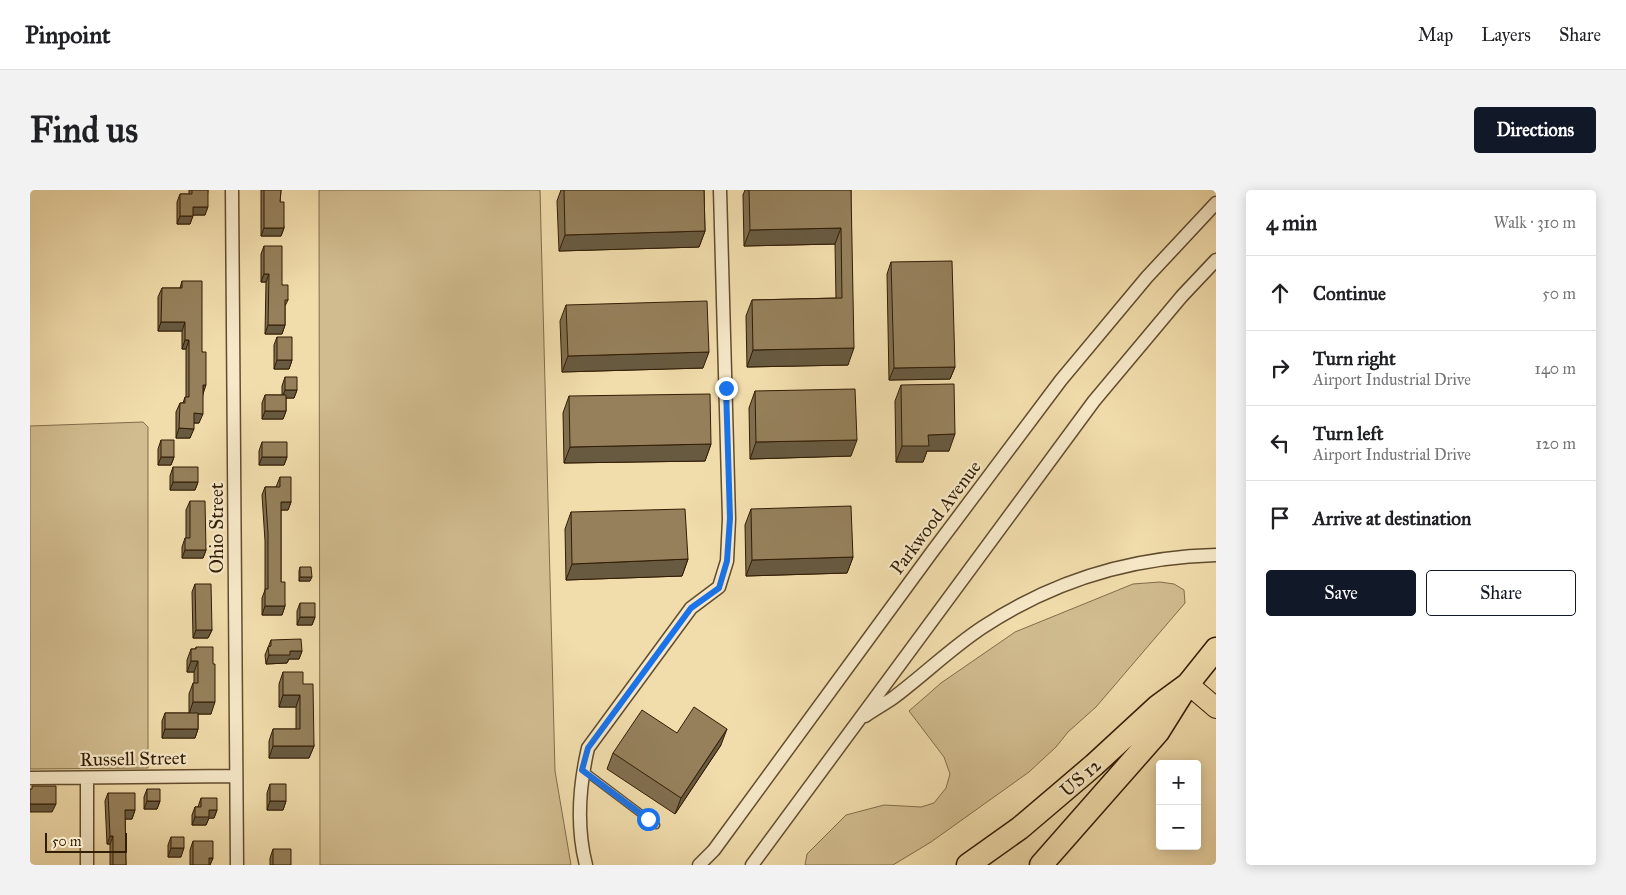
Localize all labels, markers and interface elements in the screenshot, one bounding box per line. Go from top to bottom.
text: Pinpoint [25,20,111,50]
text: Map [1418,24,1453,46]
text: Layers [1481,24,1531,46]
text: Share [1559,24,1601,46]
button: Directions [1474,107,1596,153]
text: Find us [30,109,138,152]
text: 4 min [1266,210,1317,236]
text: Walk · 310 m [1494,213,1576,232]
icon: ahead [1266,279,1294,307]
text: Continue [1313,282,1386,305]
text: 50 m [1542,284,1576,303]
text: Turn right [1313,347,1396,370]
icon: right [1266,354,1294,382]
text: 140 m [1535,359,1576,378]
text: Airport Industrial Drive [1313,370,1471,389]
route end [715,377,738,400]
text: Turn left [1313,422,1383,445]
icon: left [1266,429,1294,457]
text: 120 m [1536,434,1576,453]
text: Airport Industrial Drive [1313,445,1471,464]
street label: Parkwood Avenue [885,456,986,579]
street label: Ohio Street [205,482,228,574]
icon: arrive [1266,504,1294,532]
text: Arrive at destination [1313,507,1471,530]
button: Save [1266,570,1416,616]
button: Share [1426,570,1576,616]
street label: Russell Street [79,746,187,771]
street label: US 12 [1055,753,1106,801]
map controls [1156,760,1201,850]
button: + [1156,760,1201,805]
button: − [1156,805,1201,850]
route start [637,808,660,831]
scale bar [45,830,128,853]
text: 50 m [52,833,81,850]

